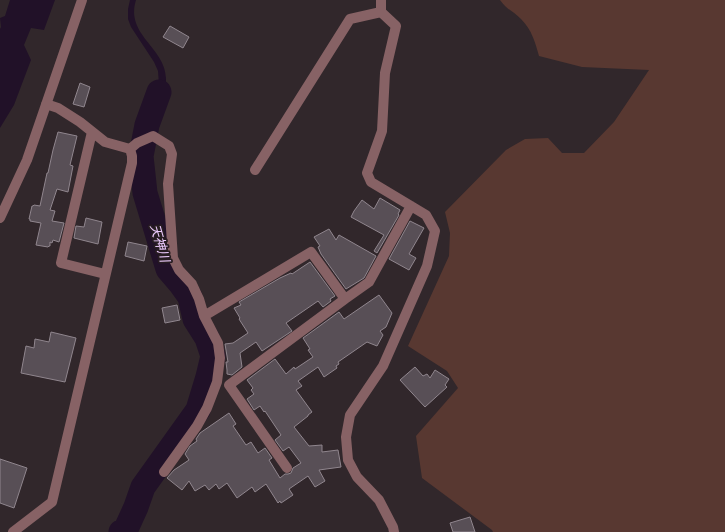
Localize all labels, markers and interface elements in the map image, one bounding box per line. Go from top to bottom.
water label: 天神川 [147,222,173,266]

